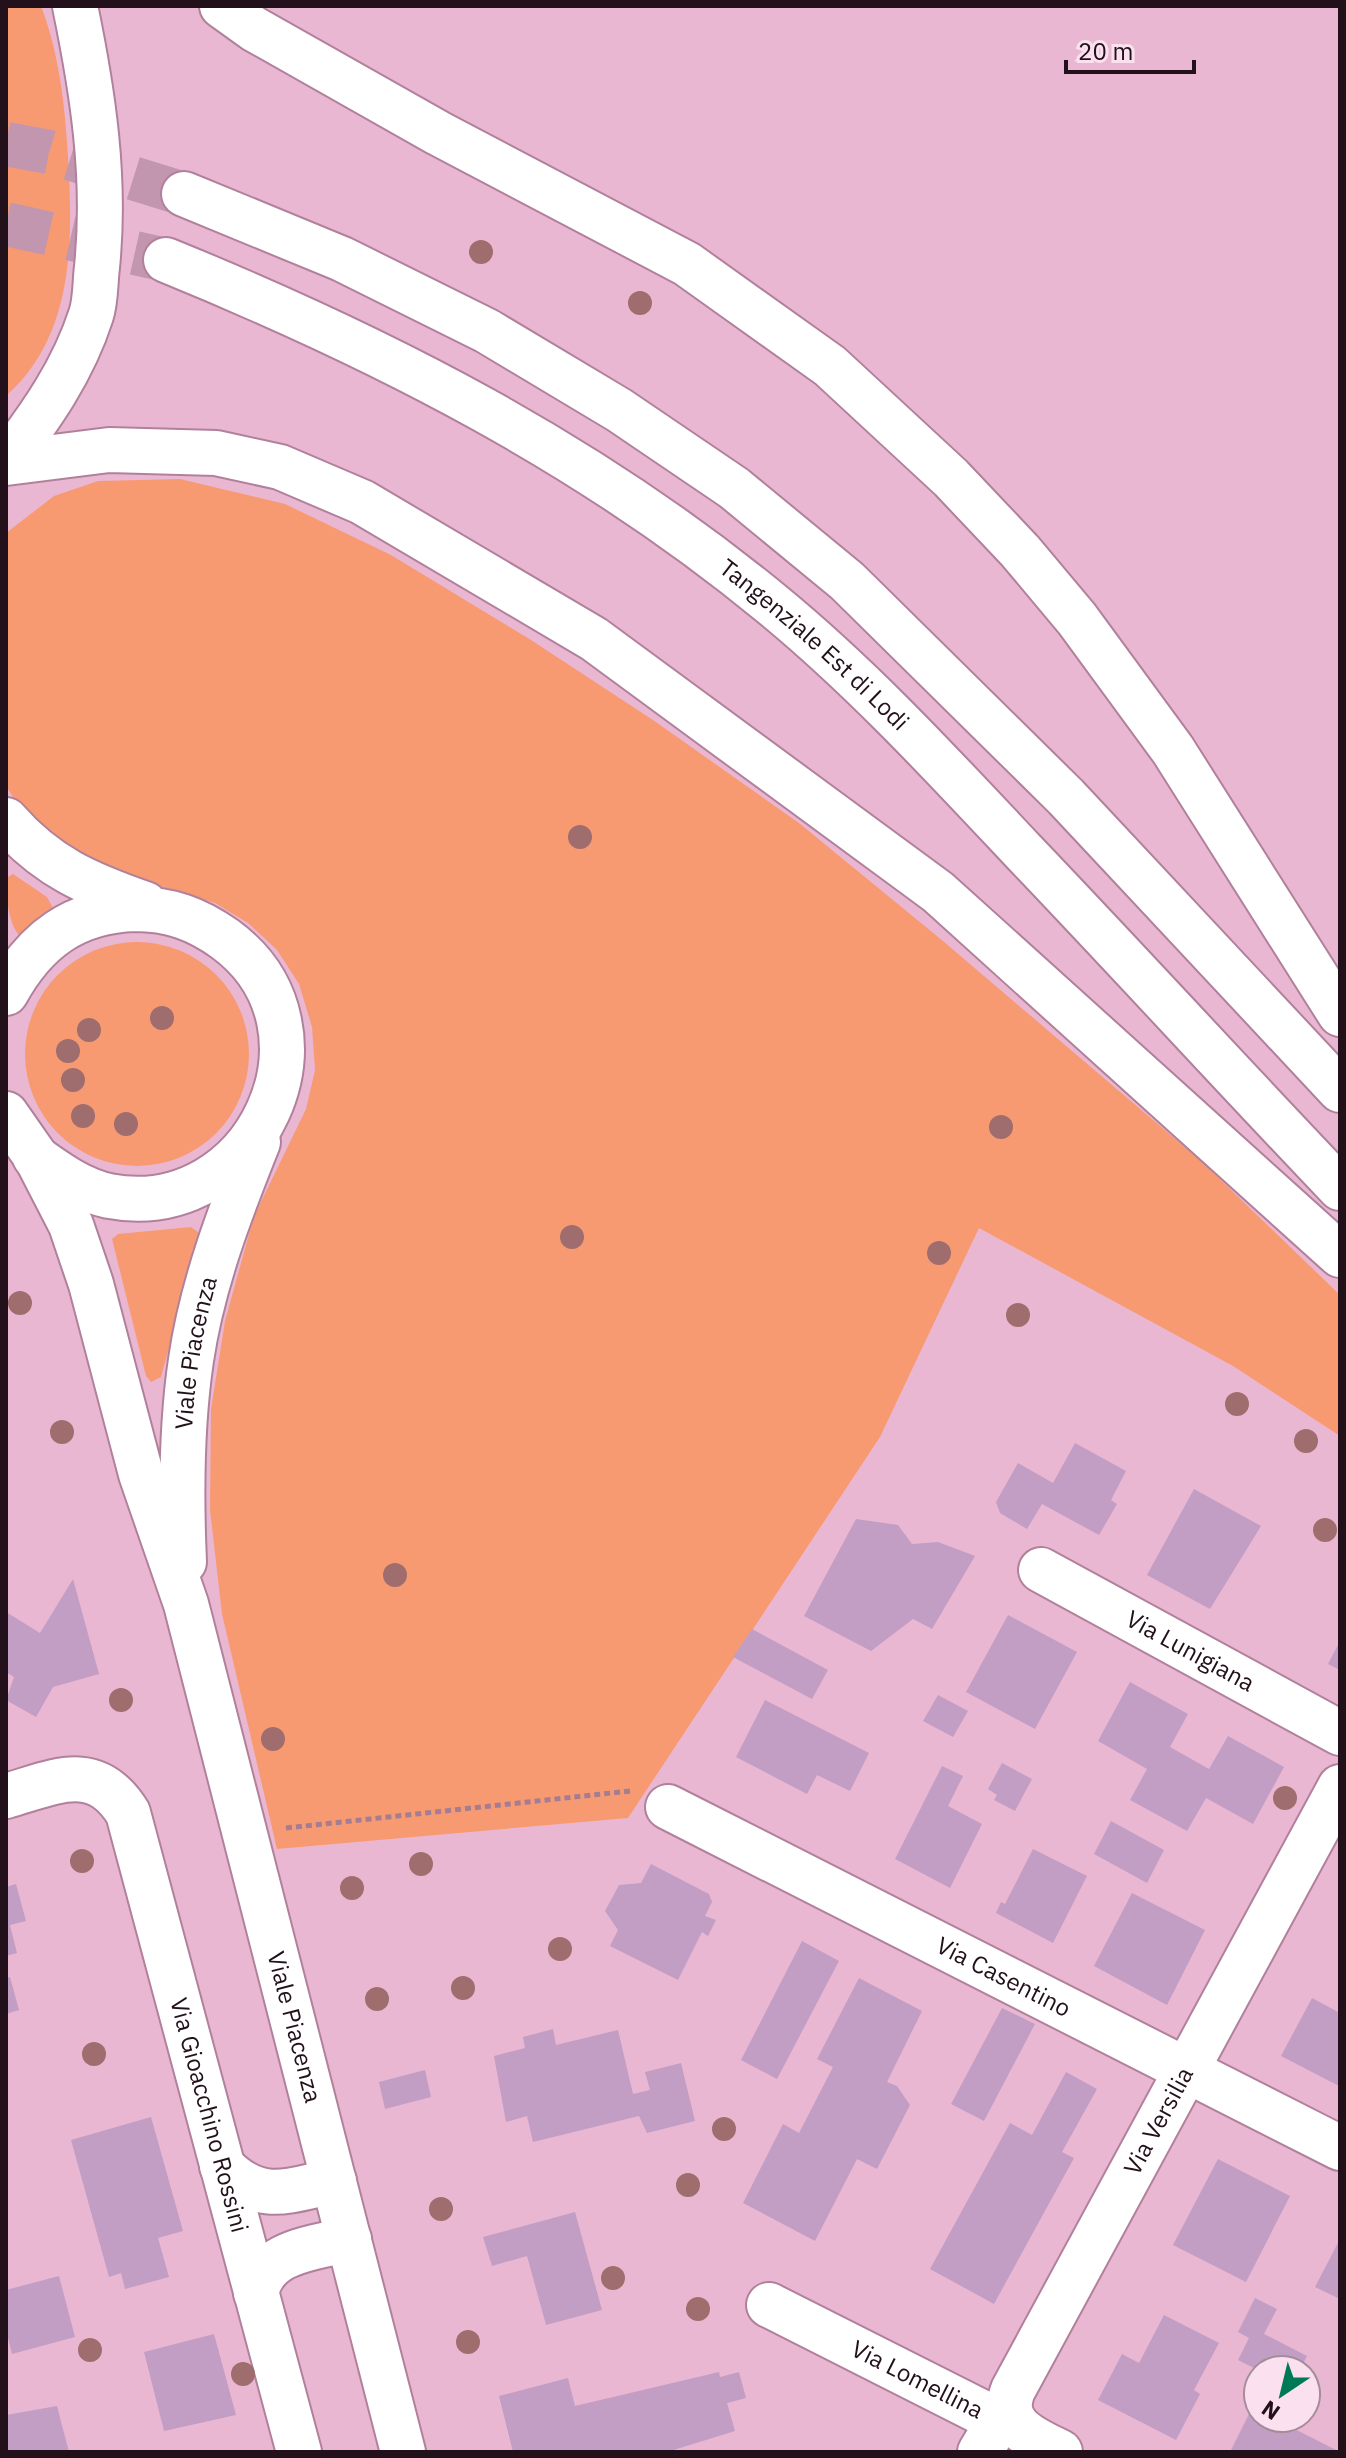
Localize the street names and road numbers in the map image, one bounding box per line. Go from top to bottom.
street label: Tangenziale Est di Lodi [713,551,916,737]
street label: Viale Piacenza [167,1272,224,1431]
street label: Via Lunigiana [1121,1602,1261,1699]
street label: Via Casentino [931,1929,1077,2024]
street label: Viale Piacenza [261,1948,330,2106]
street label: Via Gioacchino Rossini [163,1994,257,2236]
street label: Via Versilia [1116,2061,1200,2180]
street label: Via Lomellina [846,2332,989,2426]

